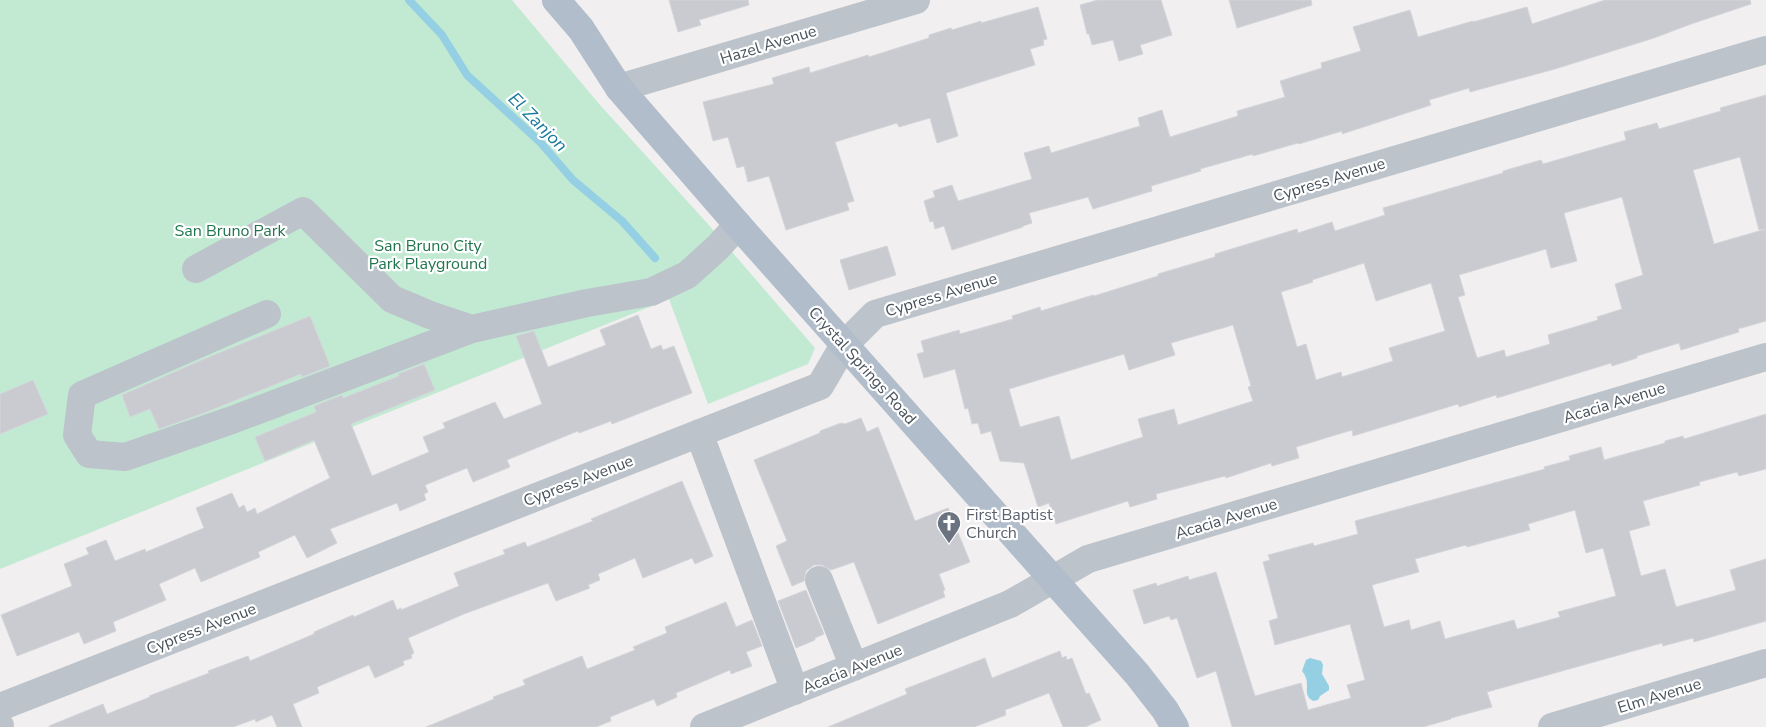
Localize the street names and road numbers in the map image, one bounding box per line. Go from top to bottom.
street label: Hazel Avenue [717,20,819,70]
street label: Cypress Avenue [1271,152,1388,207]
street label: Cypress Avenue [883,267,1000,322]
street label: Crystal Springs Road [803,302,921,429]
street label: Acacia Avenue [1561,377,1668,429]
street label: Cypress Avenue [520,450,636,512]
street label: Acacia Avenue [1173,493,1280,545]
street label: Cypress Avenue [143,598,259,660]
street label: Acacia Avenue [799,639,905,699]
street label: Elm Avenue [1615,673,1704,719]

